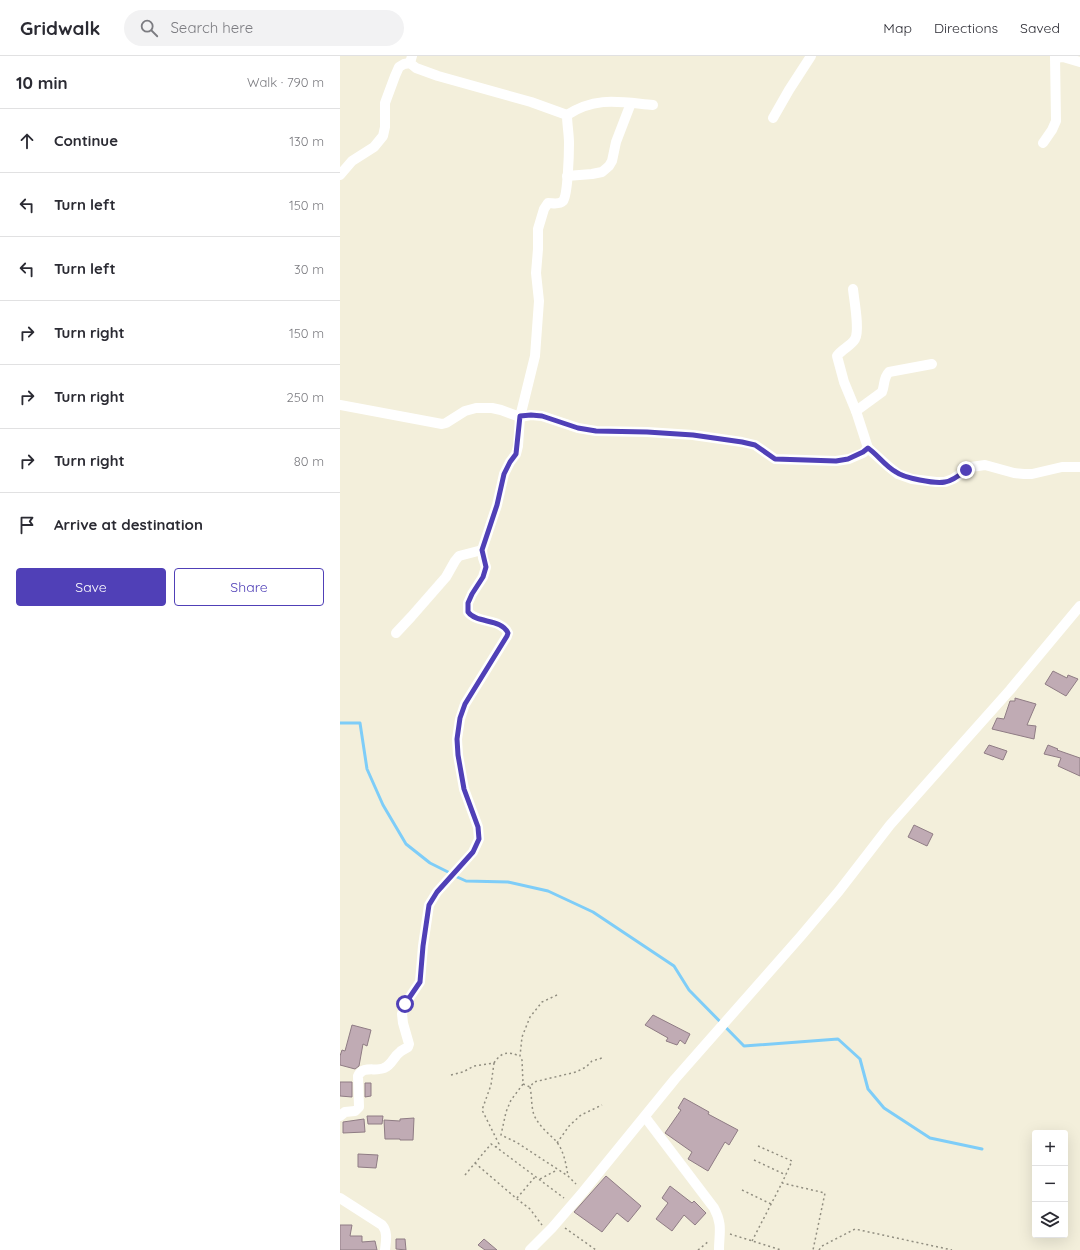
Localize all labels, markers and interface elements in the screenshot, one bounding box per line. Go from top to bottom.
search box [124,10,404,46]
text: Gridwalk [20,16,100,40]
icon: search [138,17,160,39]
text: Search here [170,18,253,37]
text: Map [883,19,912,37]
text: Directions [934,19,998,37]
text: Saved [1020,19,1060,37]
text: 10 min [16,72,68,93]
text: Walk · 790 m [247,74,324,90]
icon: ahead [16,130,38,152]
text: Continue [54,131,118,150]
text: 130 m [289,133,324,149]
icon: left [16,194,38,216]
text: Turn left [54,195,116,214]
text: 150 m [289,197,324,213]
icon: left [16,258,38,280]
text: Turn left [54,259,116,278]
text: 30 m [294,261,324,277]
icon: right [16,322,38,344]
text: Turn right [54,323,125,342]
text: 150 m [289,325,324,341]
icon: right [16,386,38,408]
text: Turn right [54,387,125,406]
text: 250 m [287,389,324,405]
icon: right [16,450,38,472]
text: Turn right [54,451,125,470]
text: 80 m [294,453,324,469]
route end [957,461,975,479]
icon: arrive [16,514,38,536]
text: Arrive at destination [54,515,203,534]
button: Save [16,568,166,606]
button: Share [174,568,324,606]
route start [396,995,414,1013]
map controls [1032,1130,1068,1238]
button: + [1032,1130,1068,1166]
button: − [1032,1166,1068,1202]
button: layers [1032,1202,1068,1238]

